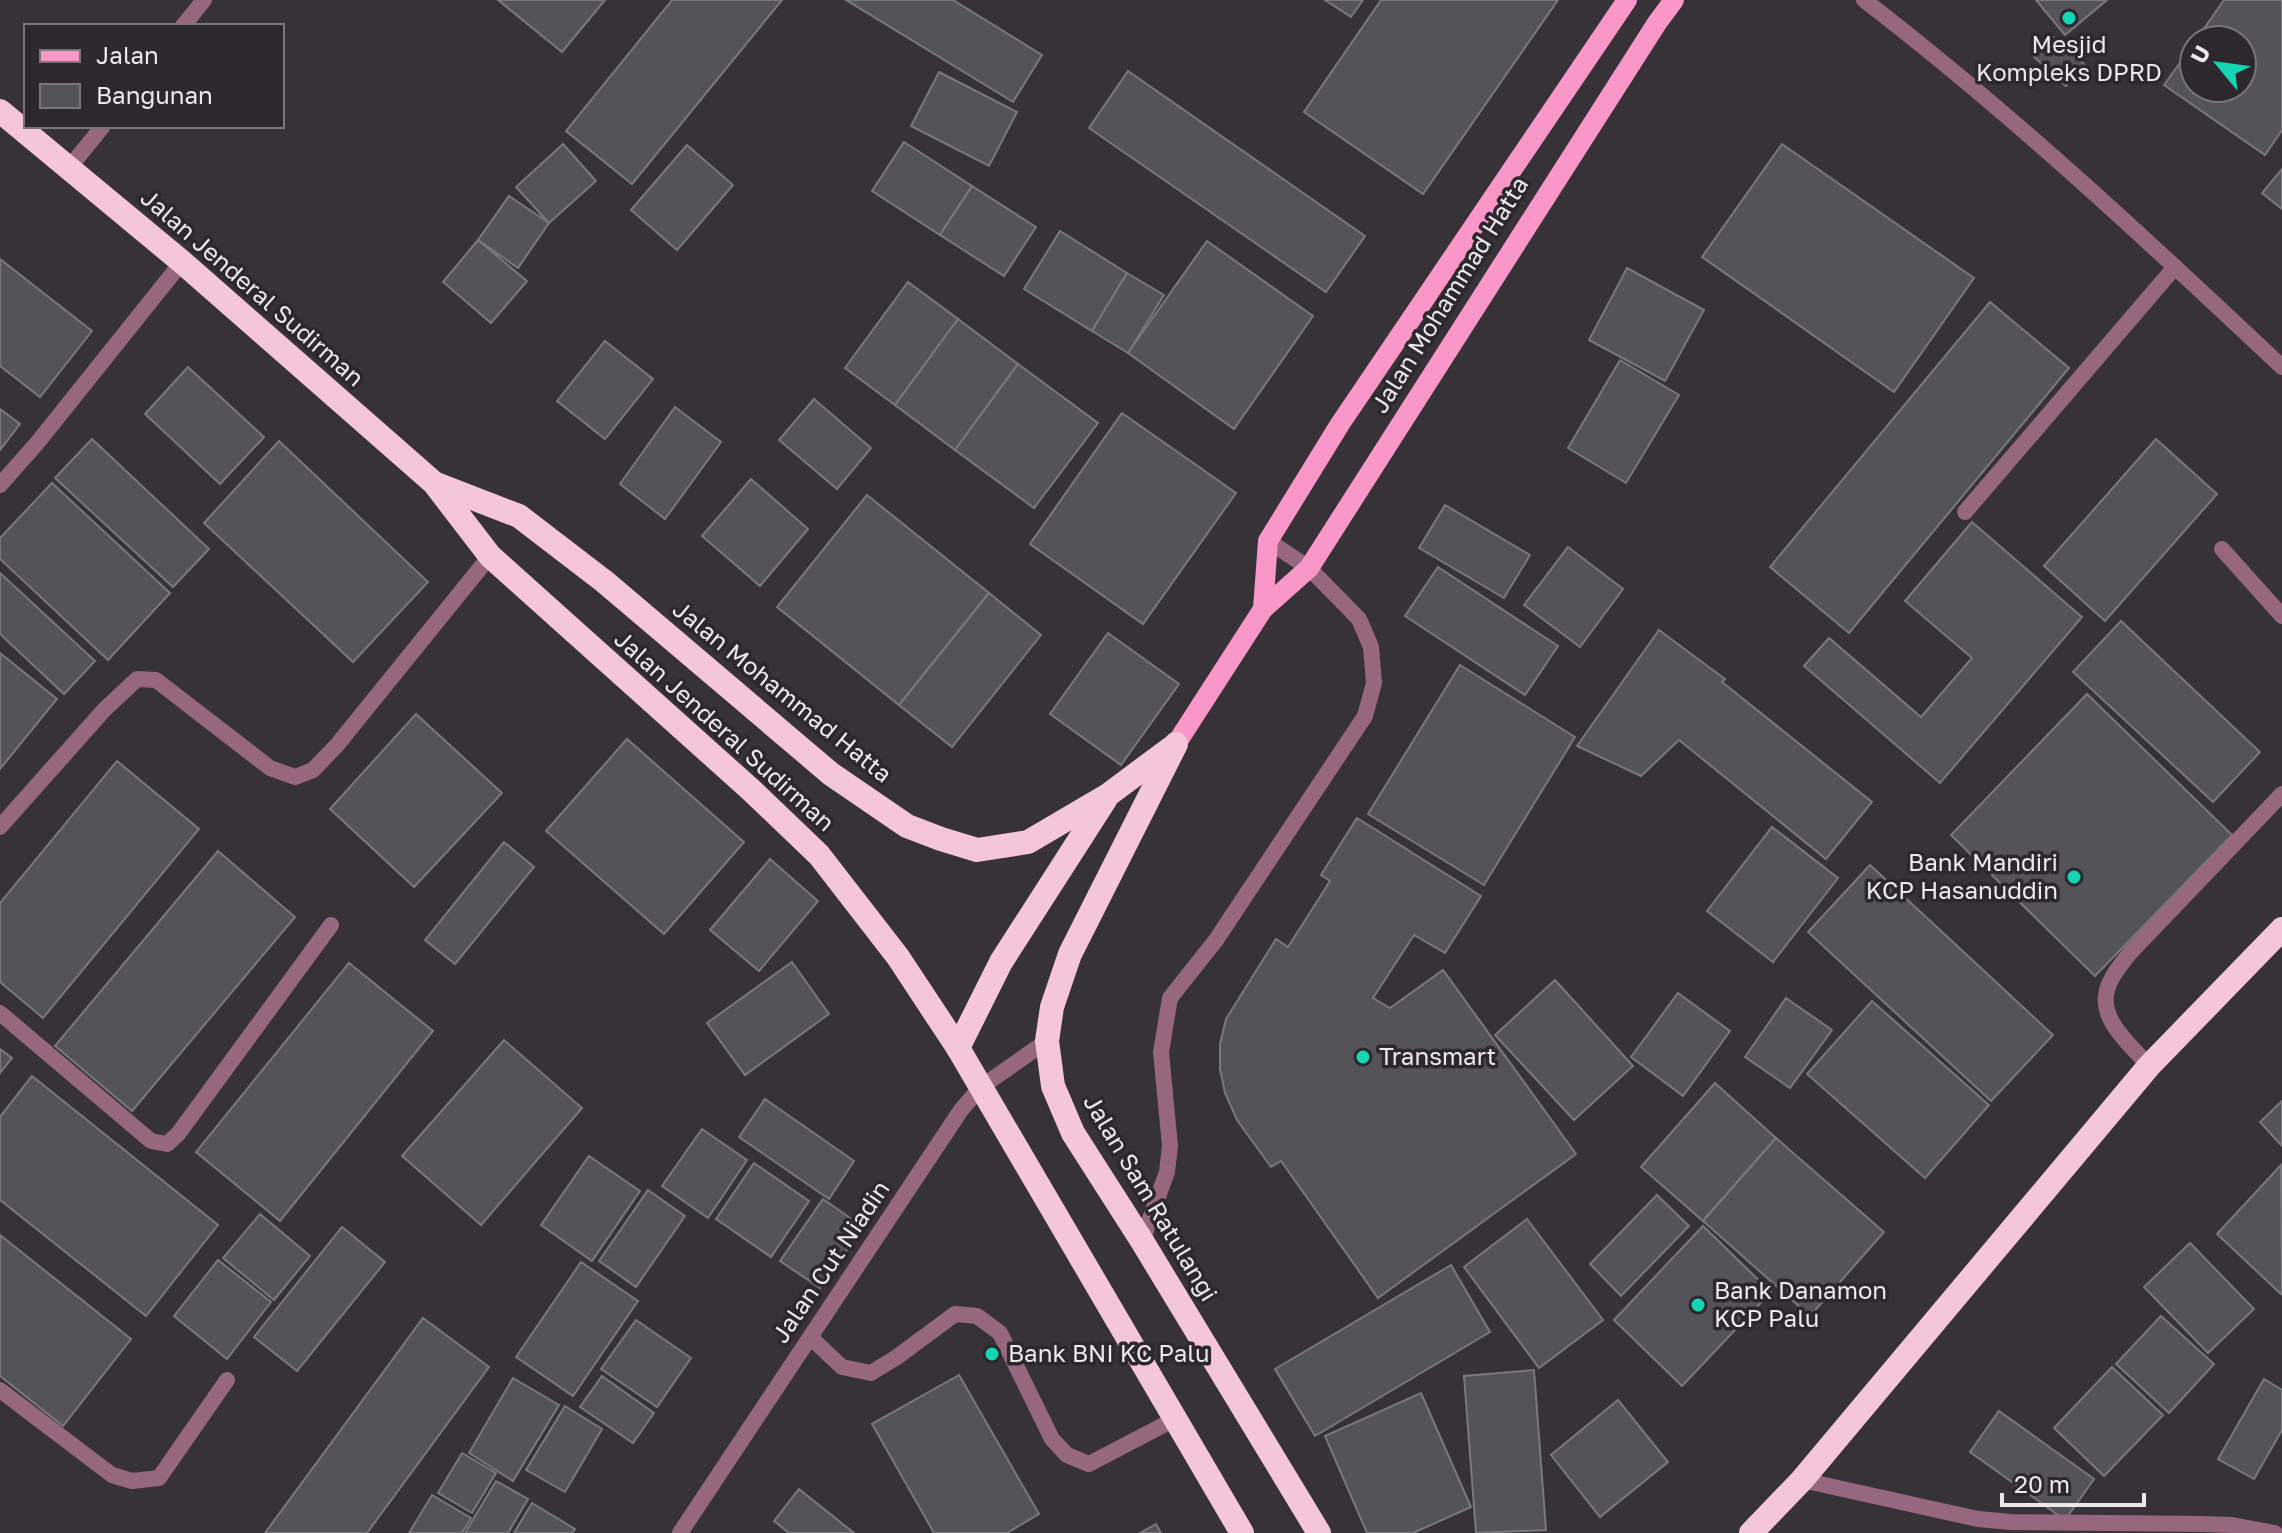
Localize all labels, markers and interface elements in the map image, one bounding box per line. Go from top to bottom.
marker: Mesjid Kompleks DPRD [2060,9,2078,27]
legend [24,24,284,128]
north arrow [2178,24,2258,104]
place label: Mesjid Kompleks DPRD [1976,29,2162,86]
text: Jalan [96,40,159,69]
text: U [2184,40,2216,68]
text: Bangunan [96,80,213,109]
street label: Jalan Mohammad Hatta [1364,171,1533,418]
street label: Jalan Jenderal Sudirman [136,182,370,392]
street label: Jalan Mohammad Hatta [668,594,898,788]
street label: Jalan Jenderal Sudirman [609,623,841,836]
place label: Bank Mandiri KCP Hasanuddin [1866,847,2058,904]
marker: Bank Mandiri KCP Hasanuddin [2065,868,2083,886]
place label: Transmart [1379,1041,1496,1070]
marker: Transmart [1354,1048,1372,1066]
street label: Jalan Sam Ratulangi [1078,1089,1224,1306]
street label: Jalan Cut Niadin [765,1174,895,1348]
place label: Bank Danamon KCP Palu [1714,1275,1887,1332]
marker: Bank Danamon KCP Palu [1689,1296,1707,1314]
place label: Bank BNI KC Palu [1008,1338,1209,1367]
marker: Bank BNI KC Palu [983,1345,1001,1363]
scale bar [2002,1457,2144,1507]
text: 20 m [2014,1469,2070,1498]

